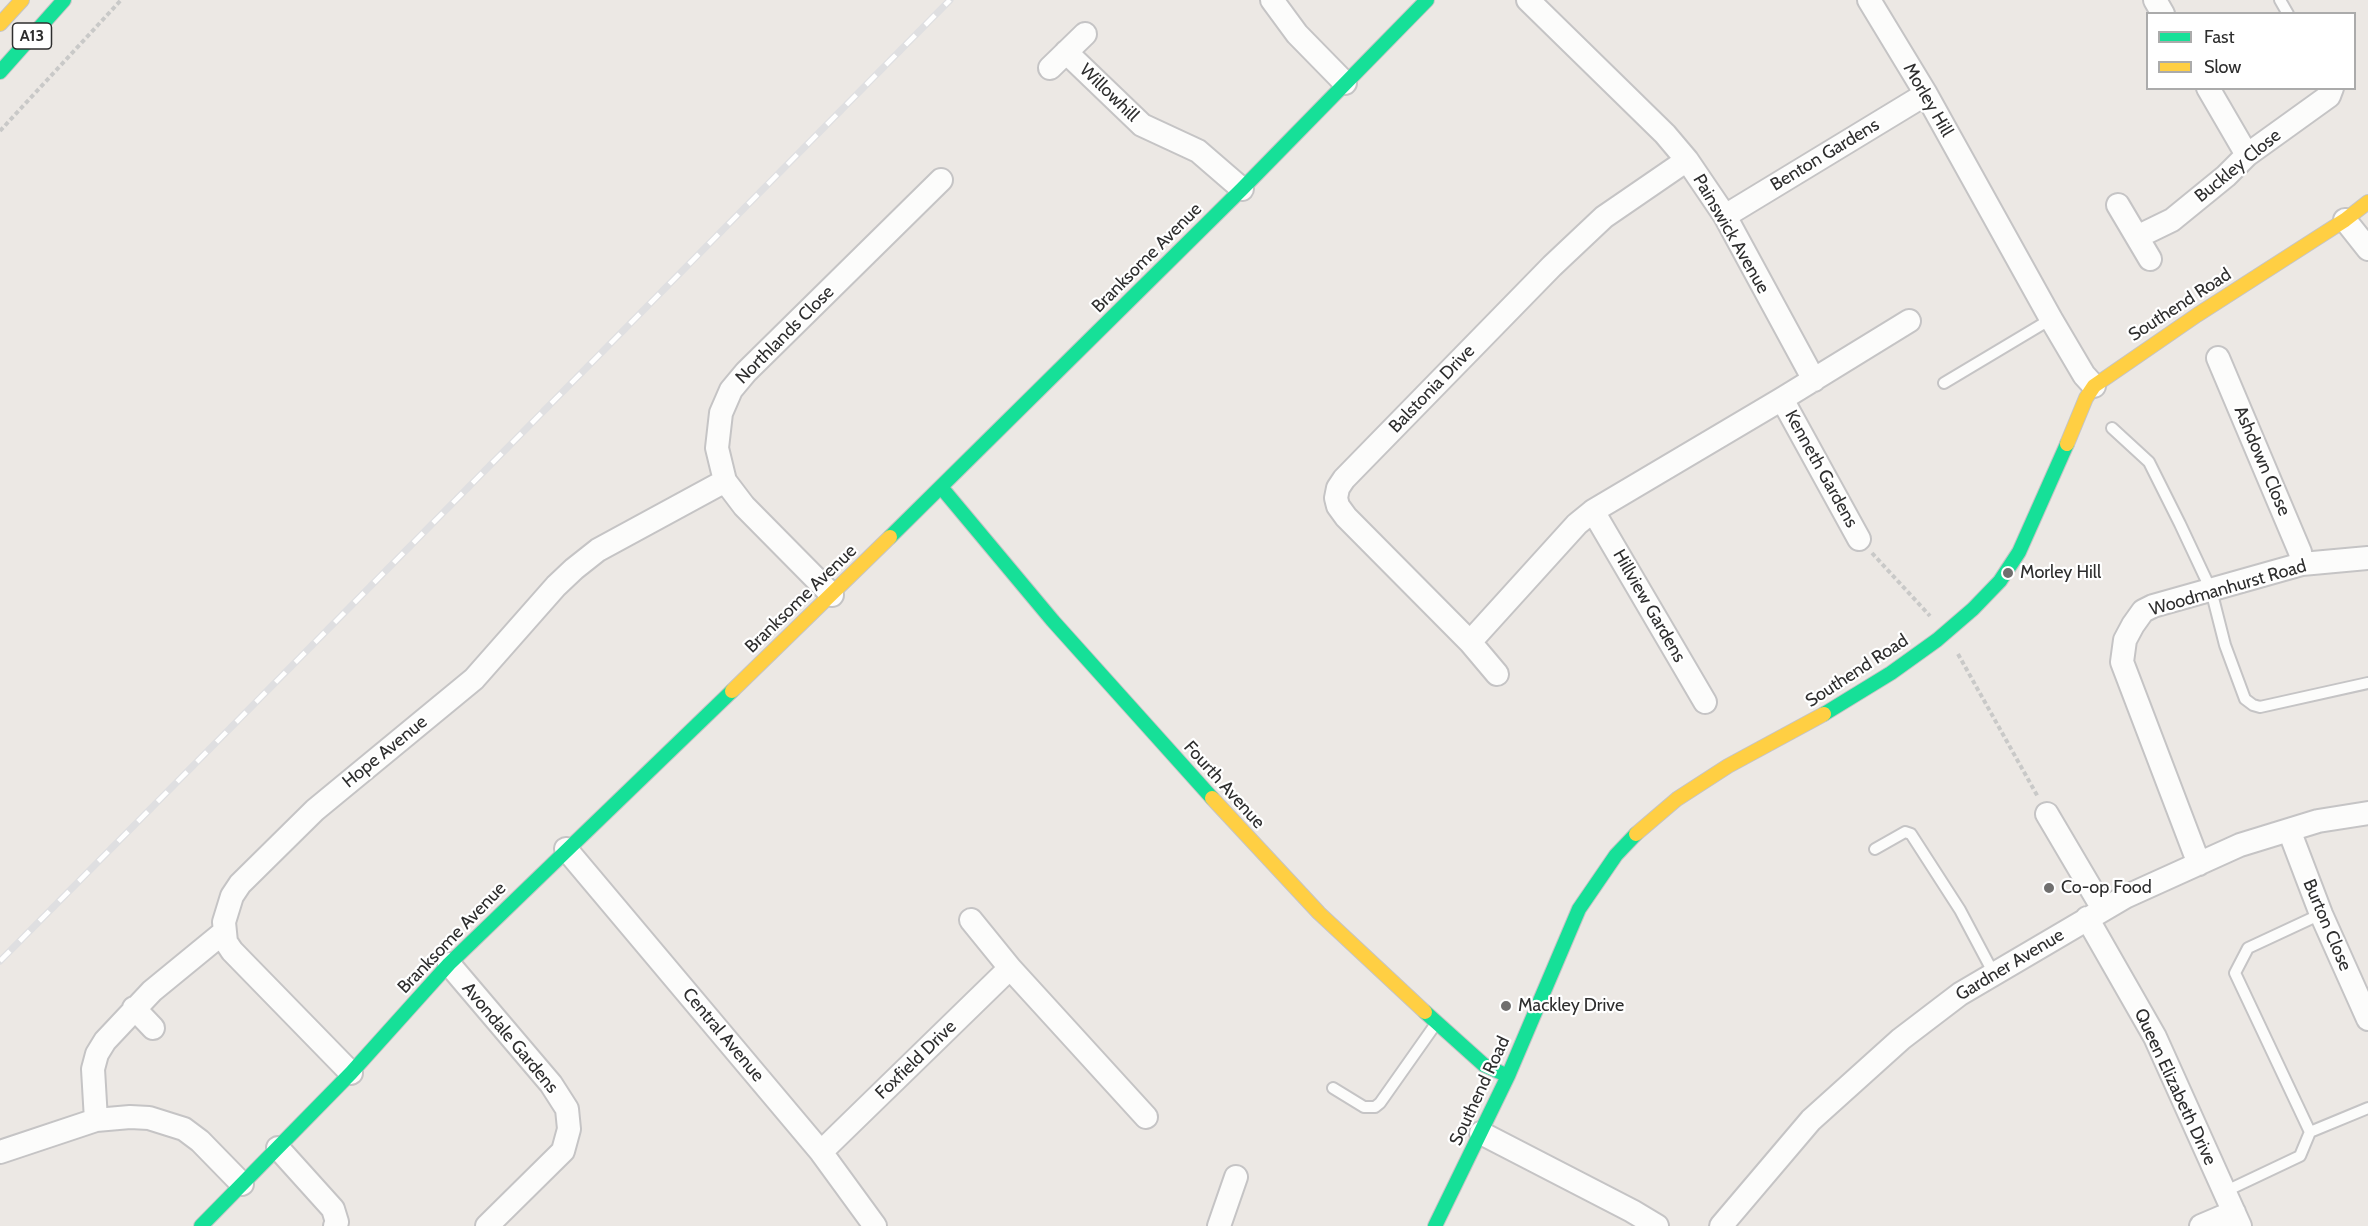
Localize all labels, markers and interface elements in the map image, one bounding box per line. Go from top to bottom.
legend [2146,12,2356,90]
road number: A13 [12,23,51,49]
text: Fast [2204,26,2235,48]
text: Slow [2204,56,2241,78]
street label: Willowhill [1075,59,1143,127]
street label: Morley Hill [1898,59,1958,141]
street label: Benton Gardens [1767,114,1883,196]
street label: Buckley Close [2191,125,2285,207]
street label: Painswick Avenue [1688,170,1774,298]
street label: Branksome Avenue [1088,199,1206,317]
street label: Southend Road [2125,264,2235,346]
street label: Northlands Close [731,281,839,389]
street label: Balstonia Drive [1385,341,1479,437]
street label: Ashdown Close [2229,403,2295,519]
street label: Kenneth Gardens [1780,407,1862,531]
street label: Branksome Avenue [741,540,861,658]
street label: Hillview Gardens [1608,546,1690,666]
street label: Woodmanhurst Road [2147,555,2309,621]
place label: Morley Hill [2020,562,2101,584]
marker: Morley Hill [2001,566,2015,580]
street label: Southend Road [1802,630,1912,712]
street label: Hope Avenue [338,711,432,793]
street label: Fourth Avenue [1179,737,1269,833]
street label: Burton Close [2298,876,2356,974]
place label: Co-op Food [2061,877,2152,899]
street label: Branksome Avenue [393,878,511,998]
marker: Co-op Food [2042,881,2056,895]
street label: Gardner Avenue [1952,924,2068,1006]
street label: Avondale Gardens [457,978,563,1098]
street label: Central Avenue [678,984,768,1086]
place label: Mackley Drive [1518,995,1624,1017]
marker: Mackley Drive [1499,999,1513,1013]
street label: Queen Elizabeth Drive [2129,1005,2221,1169]
street label: Foxfield Drive [871,1016,961,1104]
street label: Southend Road [1445,1033,1515,1149]

